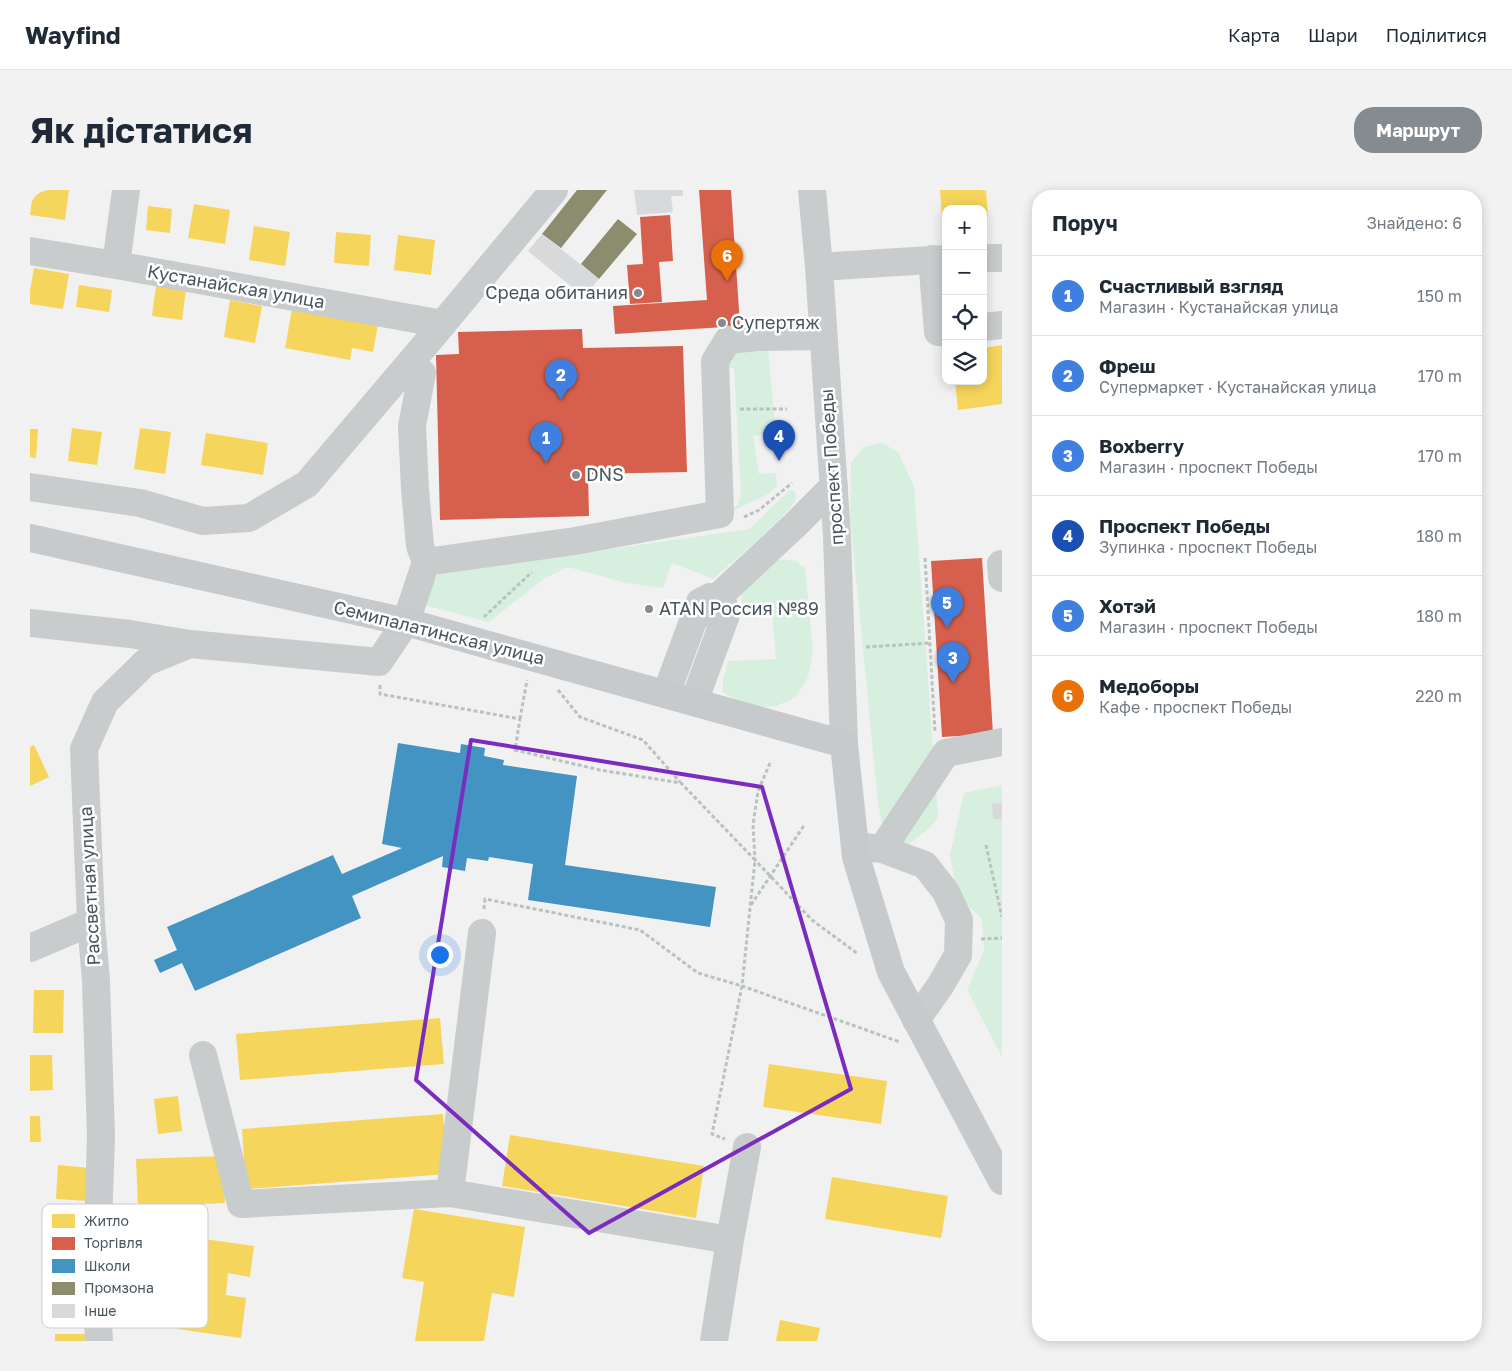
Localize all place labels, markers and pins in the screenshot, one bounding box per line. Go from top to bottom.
pin: 6 [711,240,743,281]
place label: Среда обитания [485,281,628,303]
marker: Среда обитания [632,287,644,299]
place label: Супертяж [732,311,820,333]
marker: Супертяж [716,317,728,329]
pin: 2 [545,359,577,400]
pin: 4 [763,420,795,461]
pin: 1 [530,422,562,463]
place label: DNS [586,463,624,485]
marker: DNS [570,469,582,481]
pin: 5 [931,587,963,628]
place label: ATAN Россия №89 [659,597,819,619]
marker: ATAN Россия №89 [643,603,655,615]
pin: 3 [937,642,969,683]

